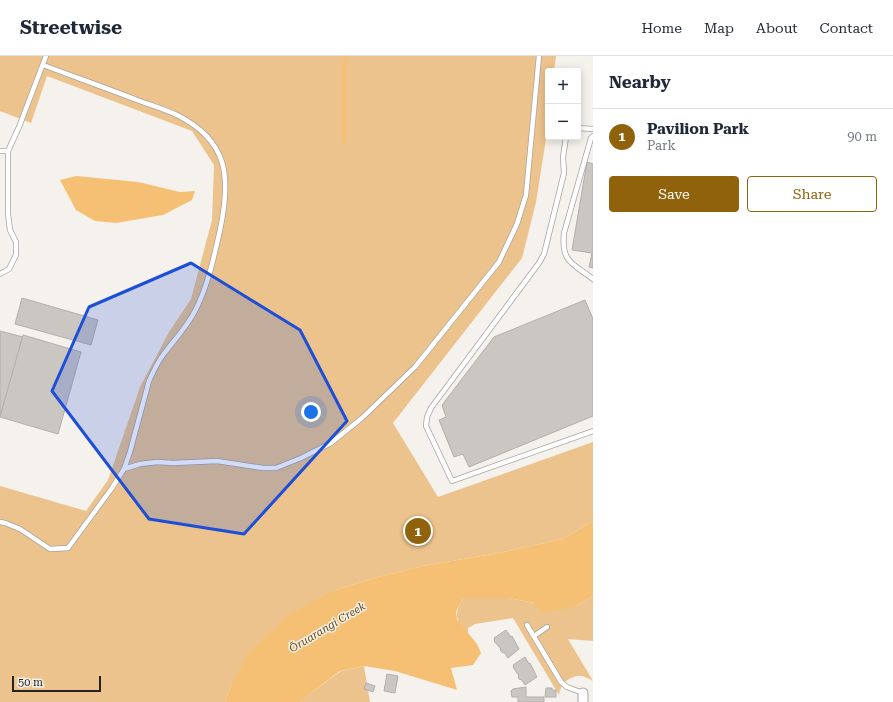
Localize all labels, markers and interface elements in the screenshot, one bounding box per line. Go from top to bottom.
text: Streetwise [20,16,122,39]
text: Home [641,20,682,36]
text: Map [704,20,734,36]
text: About [756,20,798,36]
text: Contact [820,20,873,36]
map controls [545,68,581,140]
button: + [545,68,581,104]
text: Nearby [609,72,671,92]
button: − [545,104,581,140]
text: Pavilion Park [647,120,749,138]
text: 1 [618,129,626,144]
text: 90 m [847,129,877,144]
text: Park [647,138,676,153]
button: Save [609,176,739,212]
button: Share [747,176,877,212]
your location [301,402,321,422]
pin: 1 [405,516,431,546]
water label: Ōruarangi Creek [287,600,368,655]
scale bar [12,674,101,693]
text: 50 m [18,676,43,689]

